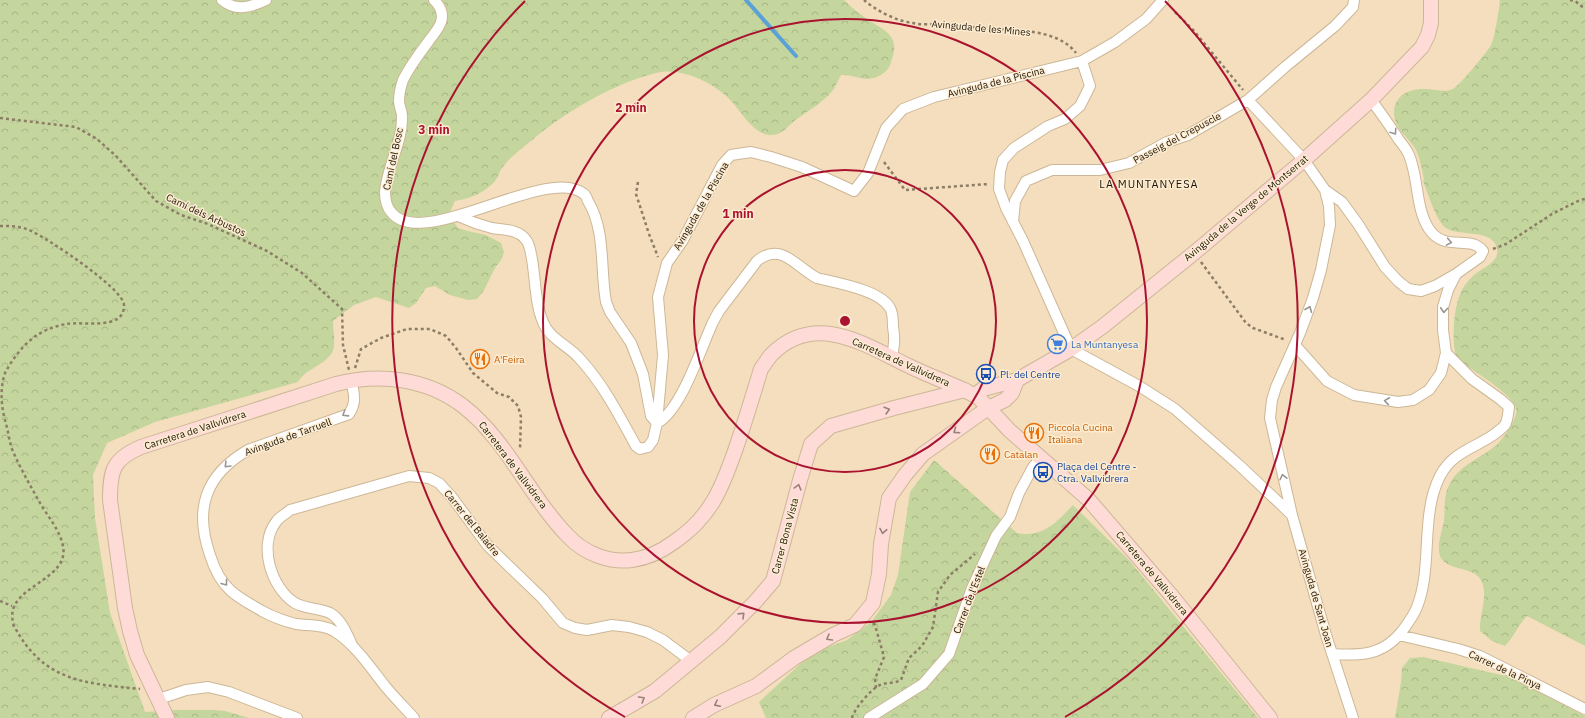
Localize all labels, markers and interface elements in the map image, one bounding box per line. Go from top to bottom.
street label: Avinguda de les Mines [931,17,1031,39]
street label: Avinguda de la Piscina [946,63,1047,100]
text: 2 min [615,100,647,115]
street label: Passeig del Crepuscle [1131,109,1224,167]
text: 3 min [418,122,450,137]
street label: Camí del Bosc [380,127,406,191]
one-way arrow [1389,127,1396,134]
street label: Avinguda de la Verge de Montserrat [1181,152,1311,264]
street label: Avinguda de la Piscina [670,159,732,252]
district label: LA MUNTANYESA [1099,177,1199,191]
street label: Camí dels Arbustos [164,191,248,239]
text: 1 min [722,206,754,221]
one-way arrow [1446,237,1453,246]
one-way arrow [1305,305,1313,312]
one-way arrow [1439,307,1448,313]
centre of rings [838,314,852,328]
supermarket icon: La Muntanyesa [1046,333,1068,355]
street label: Carretera de Vallvidrera [850,335,953,390]
place label: La Muntanyesa [1071,338,1139,351]
restaurant icon: A'Feira [469,348,491,370]
place label: A'Feira [494,353,525,366]
bus stop icon: Pl. del Centre [975,363,997,385]
place label: Pl. del Centre [1000,368,1061,381]
one-way arrow [1383,396,1390,405]
one-way arrow [884,406,891,415]
street label: Carretera de Vallvidrera [143,407,248,453]
one-way arrow [342,410,349,417]
street label: Avinguda de Tarruell [243,415,334,459]
street label: Carretera de Vallvidrera [476,419,550,512]
place label: Piccola Cucina Italiana [1048,421,1114,446]
restaurant icon: Piccola Cucina Italiana [1023,422,1045,444]
one-way arrow [953,426,960,434]
restaurant icon: Catalan [979,443,1001,465]
place label: Catalan [1004,448,1038,461]
one-way arrow [224,460,232,468]
place label: Plaça del Centre - Ctra. Vallvidrera [1057,460,1137,485]
bus stop icon: Plaça del Centre - Ctra. Vallvidrera [1032,461,1054,483]
one-way arrow [1280,474,1288,480]
one-way arrow [793,483,802,490]
street label: Carrer del Baladre [441,487,503,559]
street label: Carrer Bona Vista [769,496,802,575]
one-way arrow [879,528,888,535]
street label: Carretera de Vallvidrera [1113,528,1191,618]
street label: Avinguda de Sant Joan [1296,547,1336,649]
street label: Carrer de l'Estel [950,564,988,636]
one-way arrow [220,579,227,586]
one-way arrow [737,612,745,620]
one-way arrow [826,633,833,640]
street label: Carrer de la Pinya [1467,647,1544,693]
one-way arrow [638,696,646,703]
one-way arrow [714,699,721,707]

